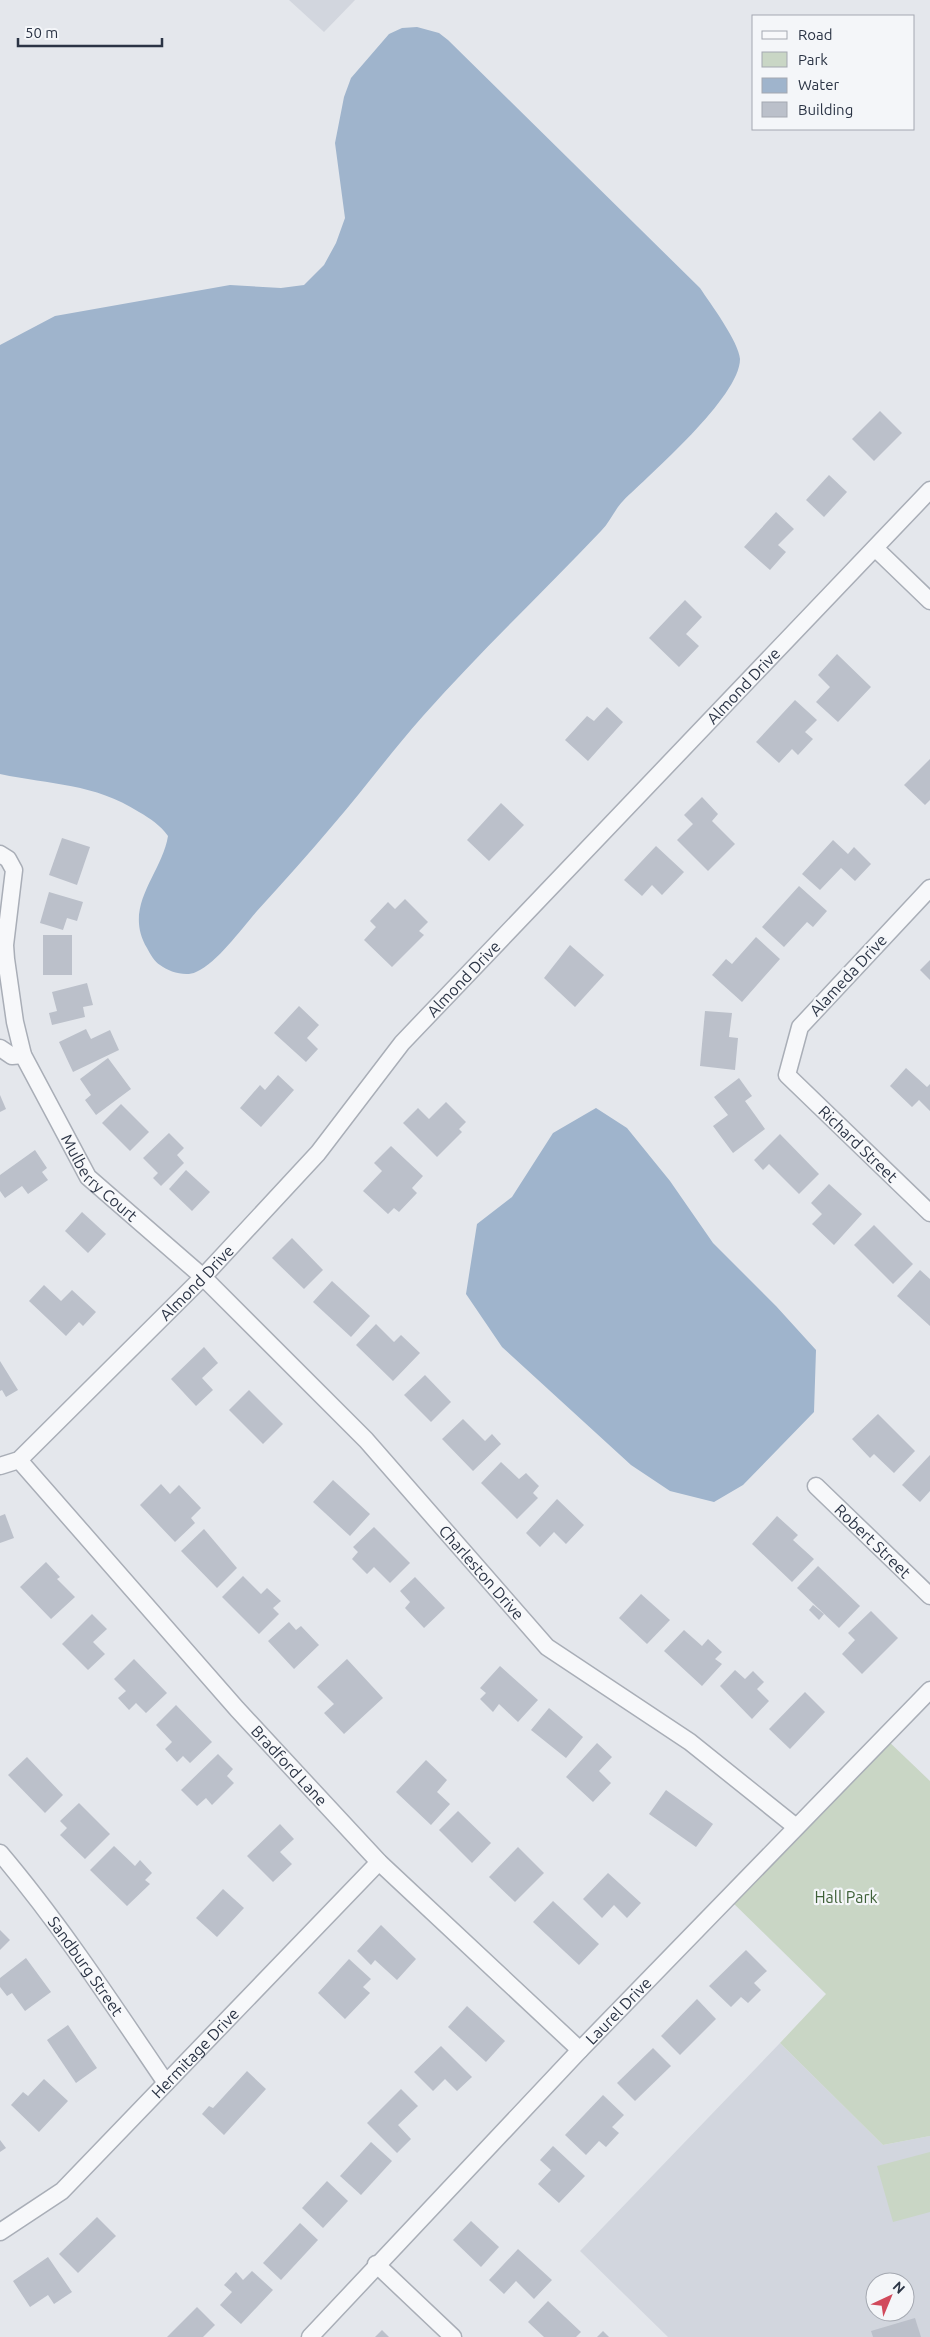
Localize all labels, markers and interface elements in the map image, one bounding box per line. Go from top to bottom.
scale bar [18,15,161,47]
legend [752,15,915,130]
text: 50 m [25,24,58,41]
text: Road [798,26,833,43]
text: Park [798,51,828,68]
text: Water [798,76,839,93]
text: Building [798,101,853,118]
street label: Almond Drive [703,644,783,727]
street label: Alameda Drive [806,931,890,1019]
street label: Almond Drive [423,937,504,1020]
street label: Richard Street [815,1102,902,1186]
street label: Mulberry Court [58,1131,142,1225]
street label: Almond Drive [156,1241,237,1324]
street label: Robert Street [831,1500,915,1582]
street label: Charleston Drive [436,1521,528,1623]
street label: Bradford Lane [248,1722,331,1809]
park label: Hall Park [814,1888,878,1906]
street label: Sandburg Street [44,1913,127,2020]
street label: Laurel Drive [582,1973,655,2048]
street label: Hermitage Drive [148,2004,242,2102]
north arrow [865,2272,915,2322]
text: N [890,2278,908,2297]

